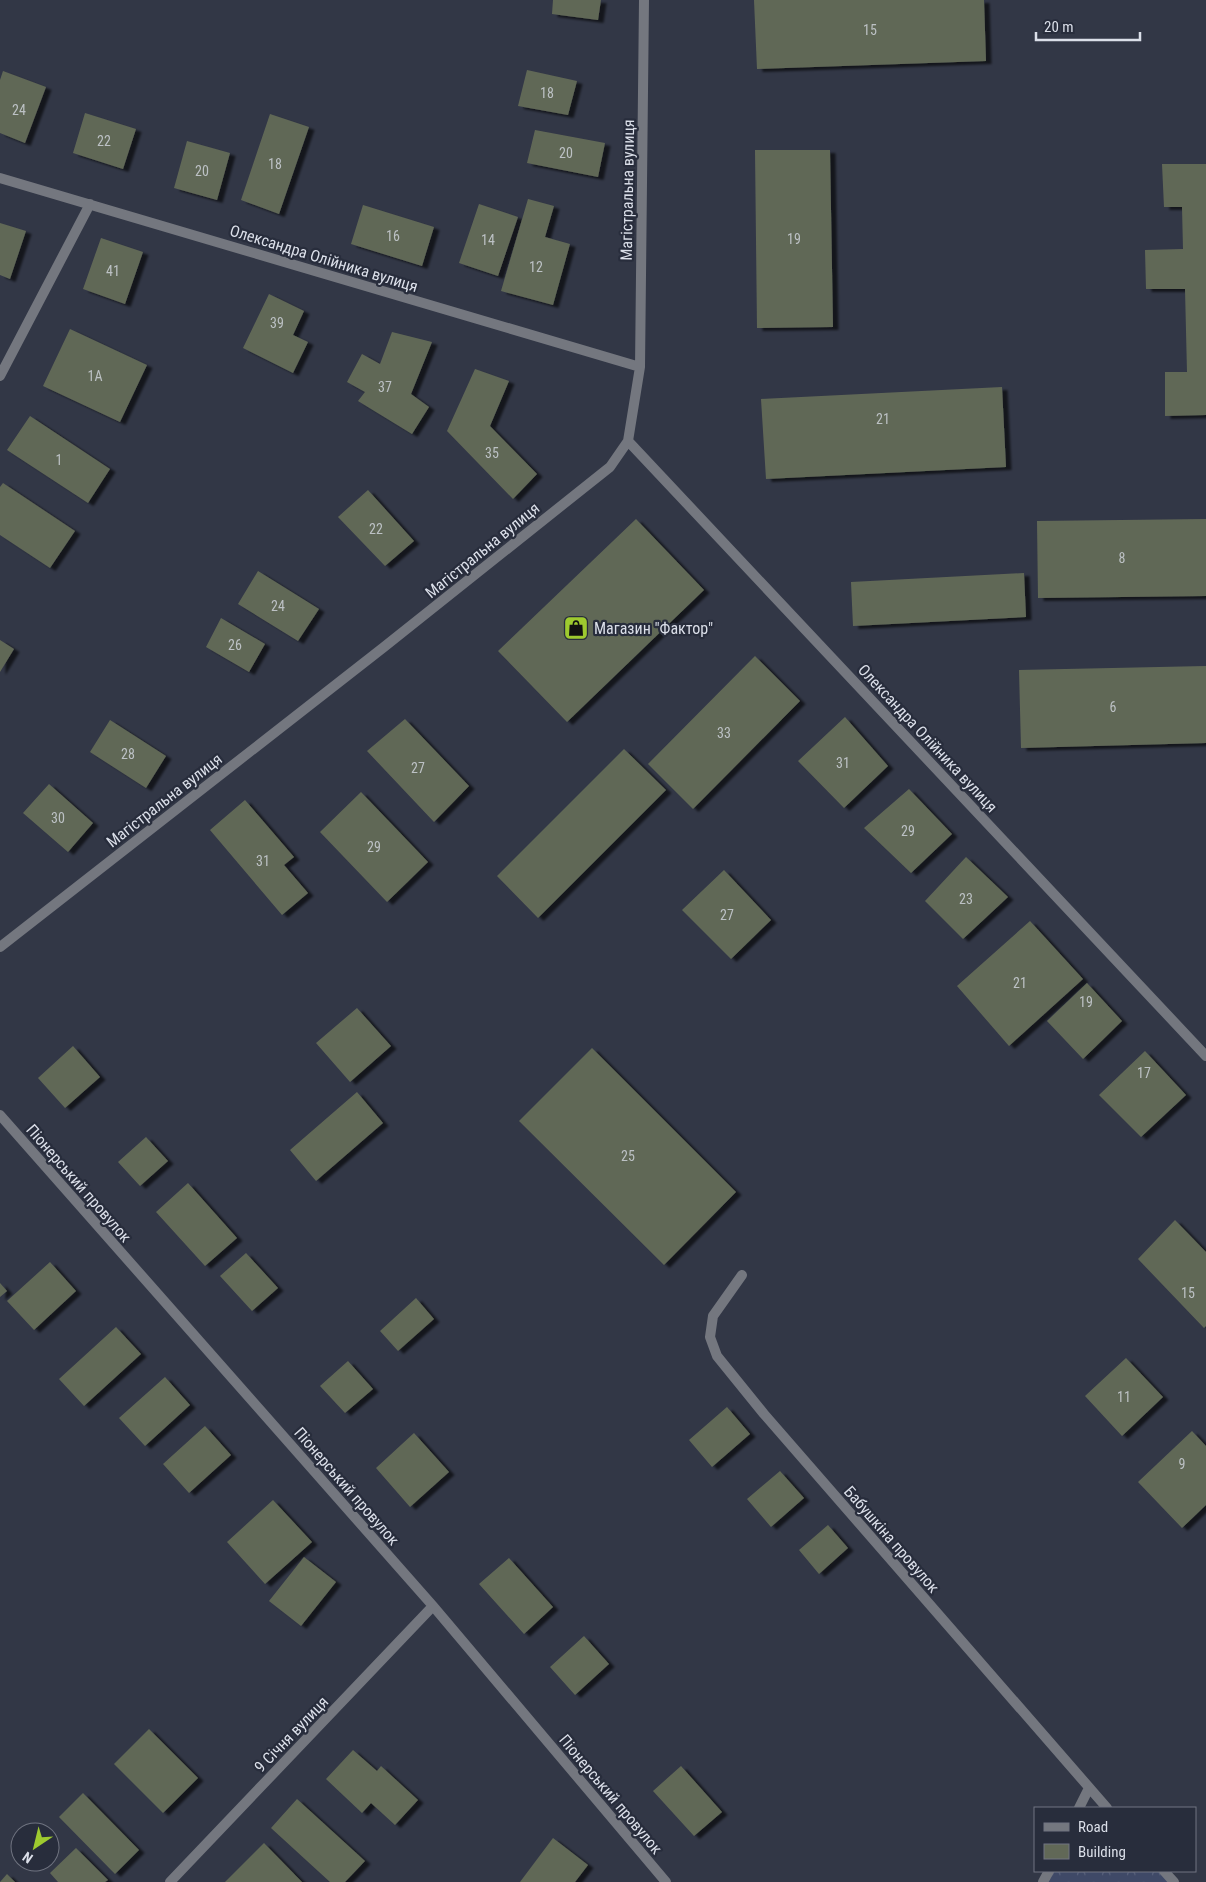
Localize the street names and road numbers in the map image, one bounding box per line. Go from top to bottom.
street label: Магістральна вулиця [617,119,638,261]
street label: Олександра Олійника вулиця [228,221,420,296]
street label: Магістральна вулиця [421,499,543,602]
street label: Олександра Олійника вулиця [854,660,1001,816]
street label: Магістральна вулиця [103,749,226,851]
street label: Піонерський провулок [22,1120,135,1246]
street label: Піонерський провулок [290,1423,403,1549]
street label: Бабушкіна провулок [840,1482,943,1597]
street label: 9 Січня вулиця [250,1692,332,1776]
street label: Піонерський провулок [555,1731,666,1858]

